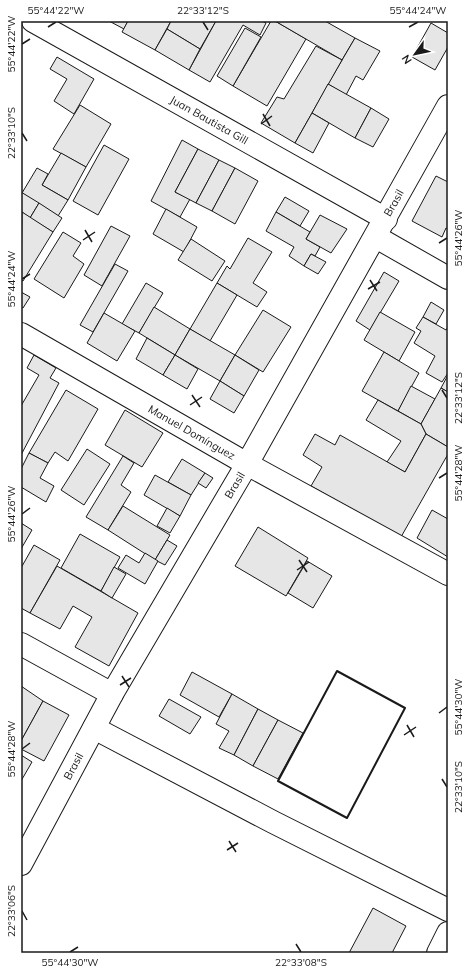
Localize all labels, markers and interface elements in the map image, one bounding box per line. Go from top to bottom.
text: 55°44'22"W [28,4,84,17]
text: 22°33'12"S [177,4,229,17]
text: 55°44'24"W [390,4,446,17]
text: 55°44'22"W [5,16,18,72]
north arrow [395,34,435,74]
text: N [398,52,415,67]
street label: Juan Bautista Gill [168,92,251,147]
text: 22°33'10"S [5,107,18,159]
street label: Brasil [380,187,407,219]
text: 55°44'26"W [452,210,465,266]
text: 55°44'24"W [5,251,18,307]
text: 22°33'12"S [452,372,465,424]
street label: Manuel Domínguez [146,402,238,463]
text: 55°44'28"W [452,445,465,501]
street label: Brasil [221,469,248,501]
text: 55°44'26"W [5,486,18,542]
text: 55°44'30"W [452,679,465,735]
text: 55°44'28"W [5,721,18,777]
street label: Brasil [60,750,86,782]
text: 22°33'10"S [452,761,465,813]
text: 22°33'06"S [5,885,18,937]
text: 55°44'30"W [42,956,98,969]
text: 22°33'08"S [275,956,327,969]

